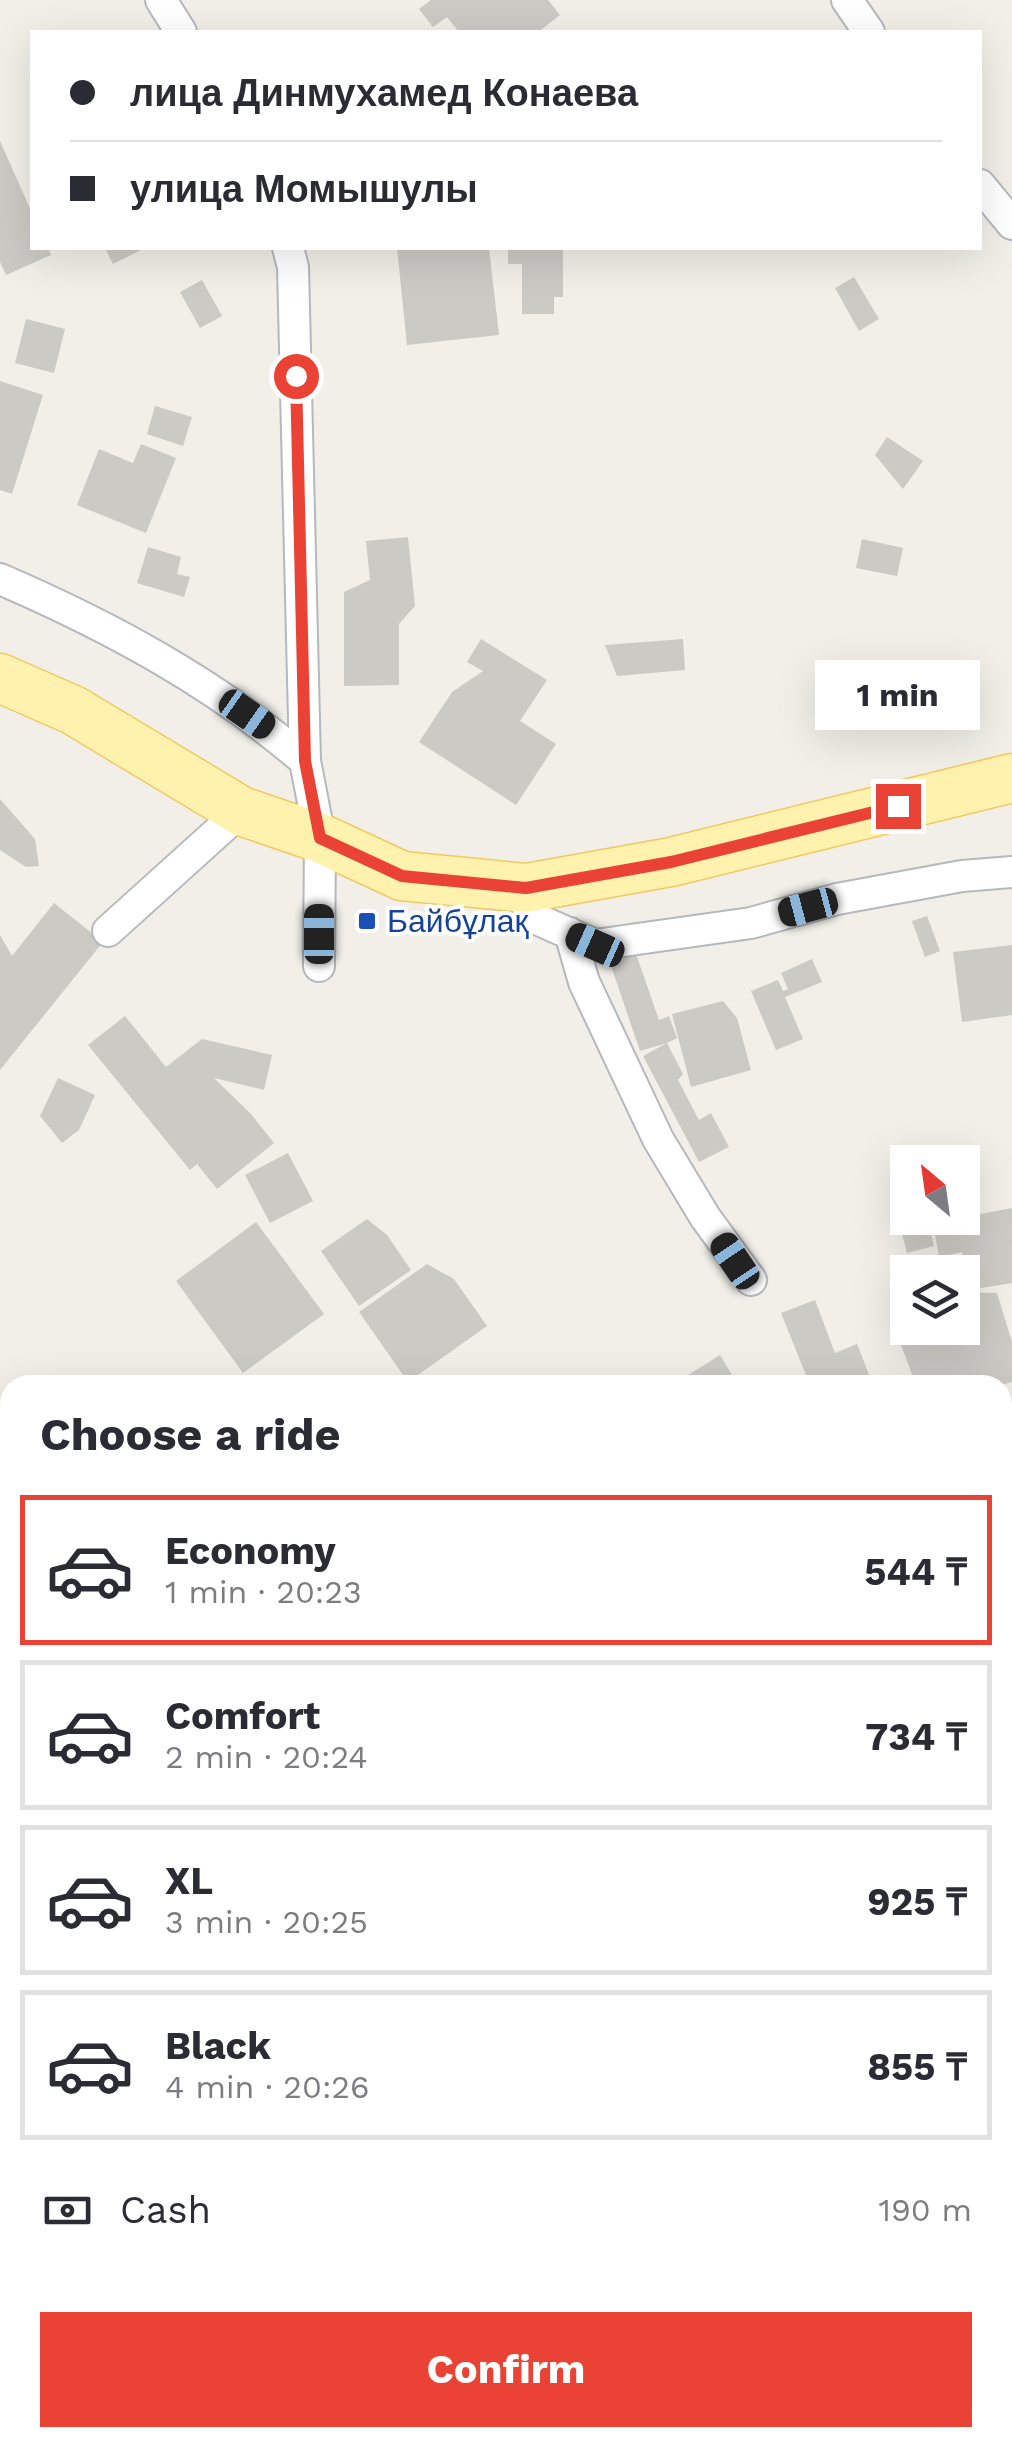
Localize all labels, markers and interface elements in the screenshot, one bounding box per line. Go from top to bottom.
text: лица Динмухамед Конаева [130,71,638,115]
text: улица Момышулы [130,167,478,211]
route start [274,354,319,399]
callout: 1 min [816,661,980,731]
text: 1 min [856,676,939,714]
car [214,685,280,743]
route end [876,784,921,829]
car [775,885,841,929]
place label: Байбұлақ [387,902,529,940]
car [304,904,334,964]
marker: Байбұлақ [356,910,378,932]
car [561,919,629,971]
north arrow [890,1145,980,1235]
map controls [890,1145,980,1345]
car [706,1228,764,1294]
button: layers [890,1255,980,1345]
text: Choose a ride [40,1408,340,1461]
icon: car [45,1525,135,1615]
text: Economy [165,1529,336,1573]
text: 544 ₸ [864,1550,967,1594]
text: 1 min · 20:23 [165,1573,362,1611]
icon: car [45,1690,135,1780]
text: Comfort [165,1694,320,1738]
text: 734 ₸ [865,1715,967,1759]
text: 2 min · 20:24 [165,1738,368,1776]
icon: car [45,1855,135,1945]
text: XL [165,1859,213,1903]
text: 925 ₸ [867,1880,967,1924]
text: 3 min · 20:25 [165,1903,368,1941]
icon: car [45,2020,135,2110]
text: Black [165,2024,271,2068]
text: 855 ₸ [867,2045,967,2089]
text: 4 min · 20:26 [165,2068,369,2106]
icon: cash [40,2183,95,2238]
text: Cash [120,2188,211,2232]
text: 190 m [878,2191,972,2229]
button: Confirm [40,2312,972,2427]

